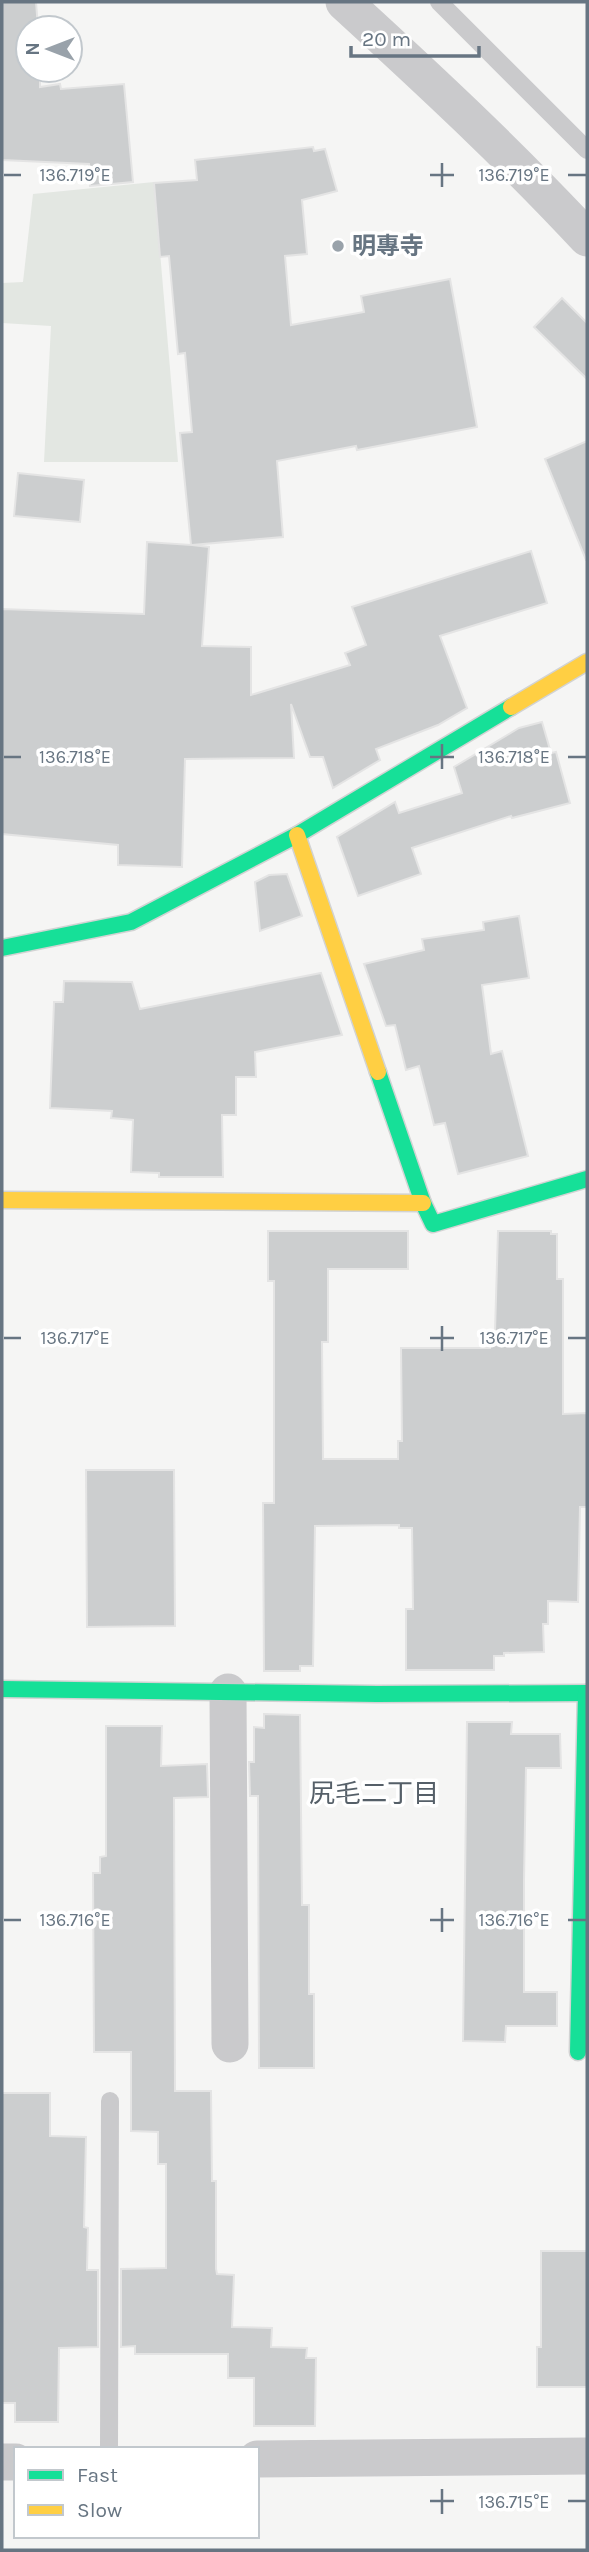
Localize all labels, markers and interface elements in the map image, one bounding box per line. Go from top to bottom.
north arrow [14,14,84,84]
scale bar [351,14,479,58]
text: 20 m [362,27,411,51]
text: N [22,42,44,56]
text: 136.719°E [39,164,111,186]
text: 136.719°E [478,164,550,186]
place label: 明專寺 [352,232,424,260]
marker: 明專寺 [330,238,346,254]
text: 136.718°E [39,746,111,768]
text: 136.718°E [478,746,550,768]
text: 136.717°E [40,1327,110,1349]
text: 136.717°E [479,1327,549,1349]
district label: 尻毛二丁目 [309,1778,439,1809]
text: 136.716°E [39,1909,111,1931]
text: 136.716°E [478,1909,550,1931]
legend [14,2447,259,2538]
text: Fast [77,2463,118,2487]
text: 136.715°E [479,2491,549,2513]
text: Slow [77,2498,122,2522]

